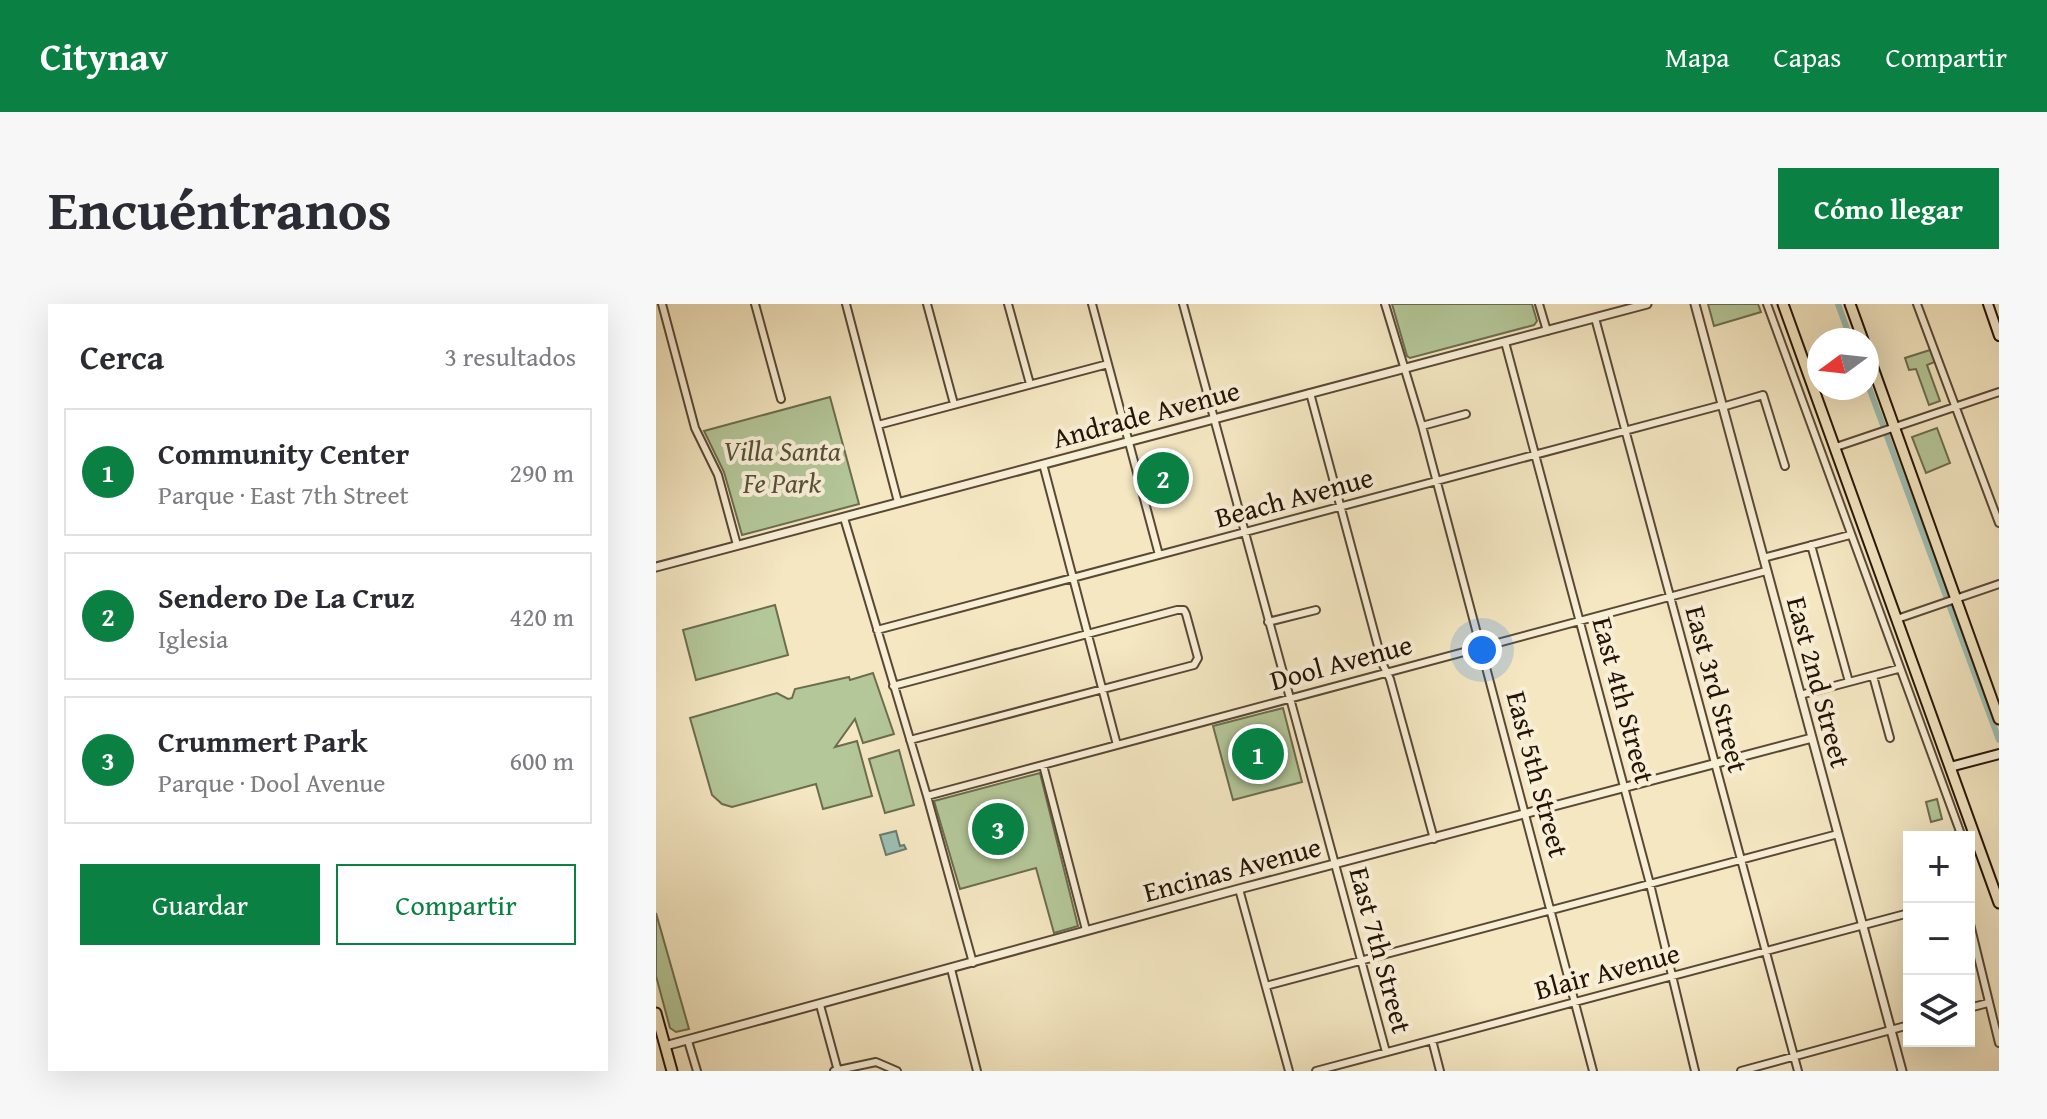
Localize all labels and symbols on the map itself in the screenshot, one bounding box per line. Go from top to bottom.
north arrow [1807,328,1879,400]
street label: Andrade Avenue [1048,369,1244,458]
park label: Villa Santa Fe Park [723,430,841,503]
pin: 2 [1137,448,1189,508]
street label: Beach Avenue [1210,456,1377,537]
street label: East 2nd Street [1777,592,1862,772]
street label: East 3rd Street [1676,601,1759,777]
street label: East 4th Street [1583,612,1666,788]
street label: Dool Avenue [1265,623,1417,700]
your location [1462,630,1502,670]
street label: East 5th Street [1497,686,1580,862]
pin: 1 [1232,724,1284,784]
pin: 3 [972,799,1024,859]
street label: Encinas Avenue [1138,825,1325,912]
street label: East 7th Street [1340,862,1423,1038]
street label: Blair Avenue [1530,931,1684,1010]

